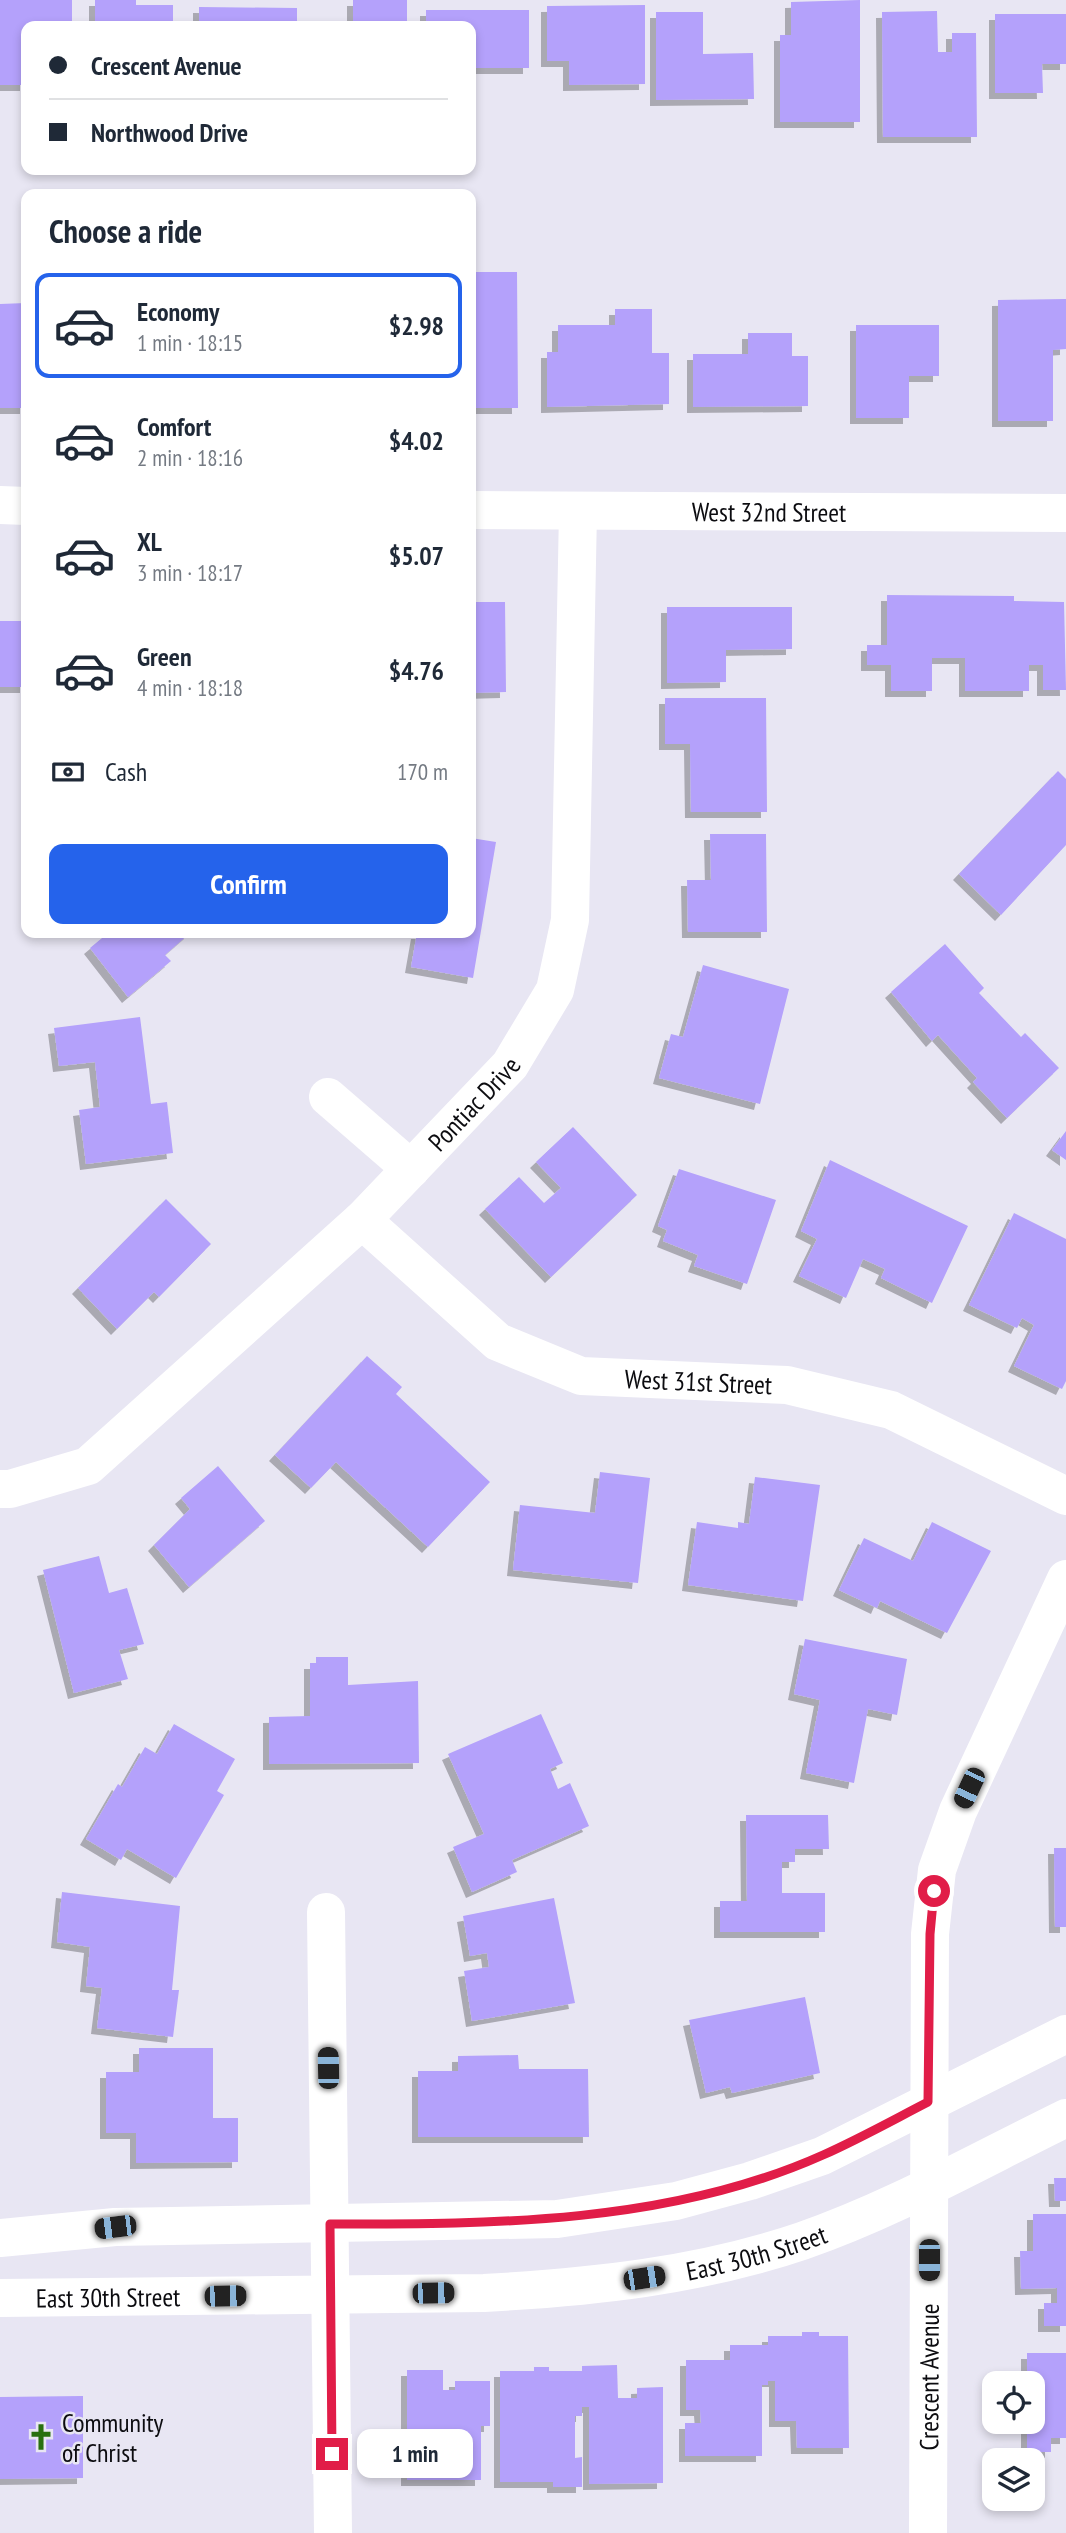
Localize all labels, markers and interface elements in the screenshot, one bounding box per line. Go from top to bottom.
text: Crescent Avenue [91,49,242,82]
text: Northwood Drive [91,116,248,149]
text: Choose a ride [49,210,202,252]
icon: car [53,294,116,357]
text: Economy [137,295,219,328]
text: $2.98 [389,309,444,342]
text: 1 min · 18:15 [137,328,243,357]
icon: car [53,409,116,472]
text: Comfort [137,410,211,443]
text: $4.02 [389,424,444,457]
text: 2 min · 18:16 [137,443,243,472]
street label: West 32nd Street [692,495,846,528]
icon: car [53,524,116,587]
text: XL [137,525,162,558]
text: $5.07 [389,539,444,572]
text: 3 min · 18:17 [137,558,243,587]
icon: car [53,639,116,702]
text: Green [137,640,192,673]
text: $4.76 [389,654,444,687]
text: 4 min · 18:18 [137,673,243,702]
icon: cash [49,753,87,791]
text: Cash [105,755,147,788]
text: 170 m [397,757,448,786]
button: Confirm [49,844,448,924]
street label: Pontiac Drive [421,1051,527,1157]
street label: West 31st Street [624,1361,773,1401]
car [951,1765,988,1811]
route start [918,1875,950,1907]
car [318,2047,339,2089]
car [93,2214,138,2240]
street label: East 30th Street [683,2217,831,2287]
car [919,2239,940,2281]
car [622,2264,667,2292]
street label: East 30th Street [36,2280,180,2314]
car [412,2282,455,2304]
car [204,2285,247,2307]
street label: Crescent Avenue [912,2303,945,2451]
map controls [982,2371,1045,2511]
button: locate [982,2371,1045,2434]
place label: Community of Christ [62,2406,164,2469]
church icon: Community of Christ [26,2422,56,2452]
callout: 1 min [356,2430,472,2478]
route end [316,2438,348,2470]
text: 1 min [392,2439,438,2468]
button: layers [982,2448,1045,2511]

